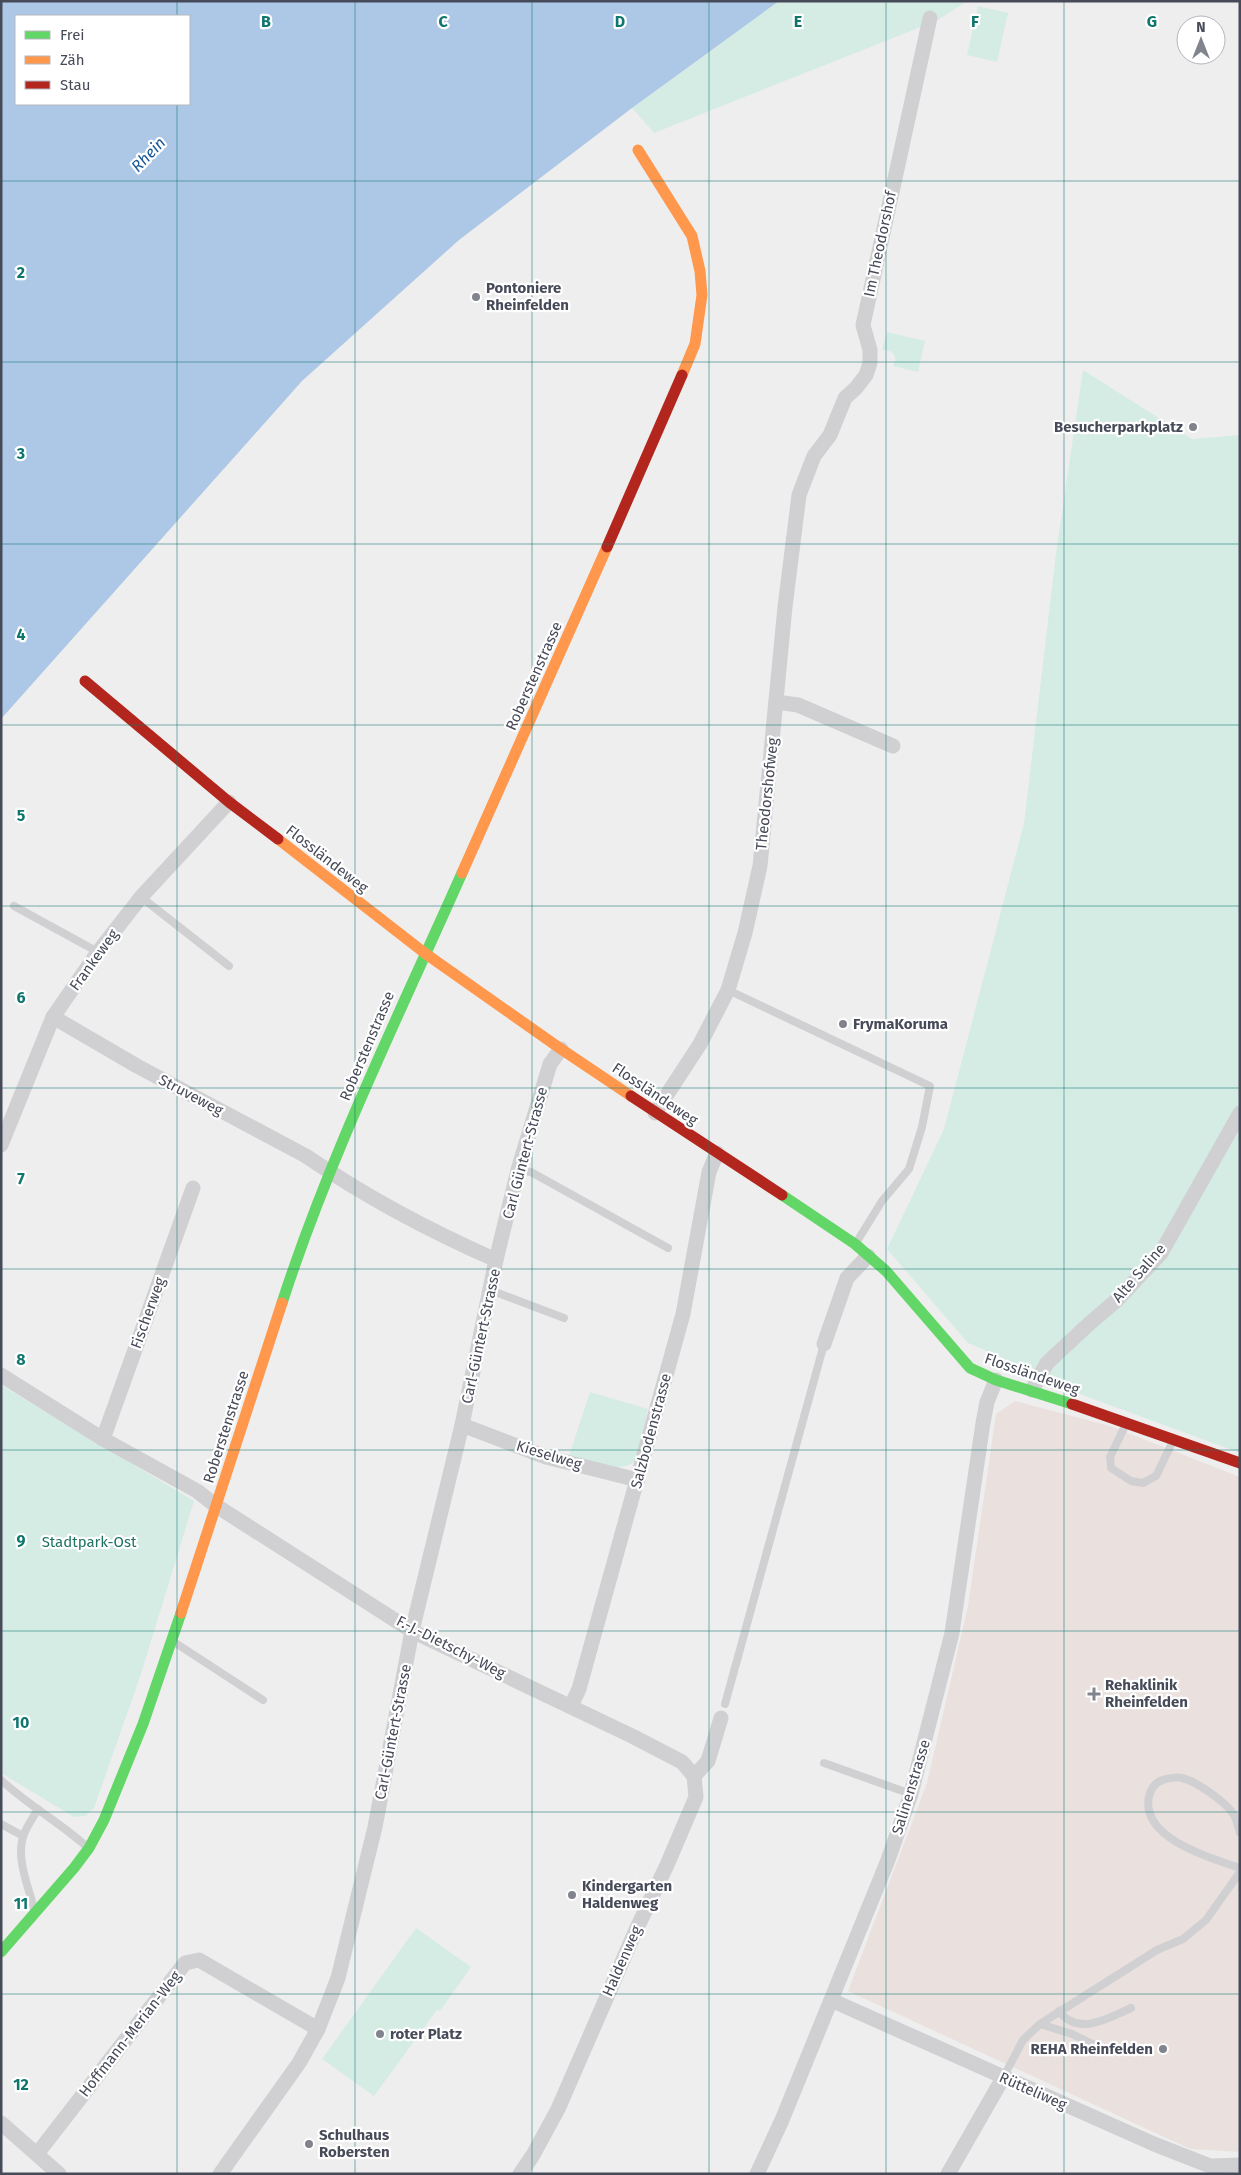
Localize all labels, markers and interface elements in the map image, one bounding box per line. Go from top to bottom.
text: B [261,12,271,31]
text: C [438,12,448,31]
text: D [615,12,625,31]
text: E [794,12,802,31]
text: F [971,12,979,31]
text: G [1147,12,1157,31]
legend [15,15,190,105]
north arrow [1176,15,1226,65]
text: N [1196,19,1206,36]
text: Frei [60,26,85,44]
text: Zäh [60,51,85,69]
text: Stau [60,76,90,94]
water label: Rhein [127,133,169,176]
street label: Im Theodorshof [860,189,900,299]
text: 2 [17,263,25,282]
place label: Pontoniere Rheinfelden [486,279,569,314]
marker: Pontoniere Rheinfelden [470,291,482,303]
place label: Besucherparkplatz [1054,418,1183,436]
marker: Besucherparkplatz [1187,421,1199,433]
text: 3 [16,444,25,463]
street label: Roberstenstrasse [502,619,566,733]
text: 4 [16,625,26,644]
street label: Theodorshofweg [752,737,782,851]
text: 5 [17,806,26,825]
street label: Flossländeweg [282,821,372,897]
street label: Frankeweg [66,926,122,994]
text: 6 [16,988,26,1007]
street label: Roberstenstrasse [336,989,398,1103]
place label: FrymaKoruma [853,1015,948,1033]
marker: FrymaKoruma [837,1018,849,1030]
street label: Flossländeweg [609,1059,701,1129]
street label: Struveweg [156,1071,226,1120]
street label: Carl Güntert-Strasse [499,1085,551,1221]
text: 7 [17,1169,25,1188]
street label: Alte Saline [1109,1240,1169,1306]
street label: Carl-Güntert-Strasse [458,1267,504,1405]
street label: Fischerweg [127,1275,169,1351]
street label: Flossländeweg [982,1349,1082,1399]
text: 8 [16,1350,26,1369]
street label: Roberstenstrasse [199,1369,253,1485]
street label: Salzbodenstrasse [627,1371,675,1491]
street label: Kieselweg [514,1437,584,1474]
text: 9 [17,1531,26,1550]
park label: Stadtpark-Ost [42,1533,137,1551]
street label: F.-J.-Dietschy-Weg [393,1612,509,1682]
street label: Carl-Güntert-Strasse [371,1663,415,1801]
place label: Rehaklinik Rheinfelden [1105,1676,1188,1711]
marker: Rehaklinik Rheinfelden [1087,1687,1101,1701]
text: 10 [13,1713,29,1732]
street label: Salinenstrasse [888,1737,934,1837]
place label: Kindergarten Haldenweg [582,1877,672,1912]
marker: Kindergarten Haldenweg [566,1889,578,1901]
text: 11 [14,1894,28,1913]
street label: Haldenweg [598,1923,646,1999]
street label: Hoffmann-Merian-Weg [75,1967,185,2101]
place label: roter Platz [390,2025,462,2043]
marker: roter Platz [374,2028,386,2040]
place label: REHA Rheinfelden [1031,2040,1153,2058]
marker: REHA Rheinfelden [1157,2043,1169,2055]
street label: Rütteliweg [996,2068,1070,2114]
text: 12 [13,2075,29,2094]
place label: Schulhaus Robersten [319,2126,390,2161]
marker: Schulhaus Robersten [303,2138,315,2150]

